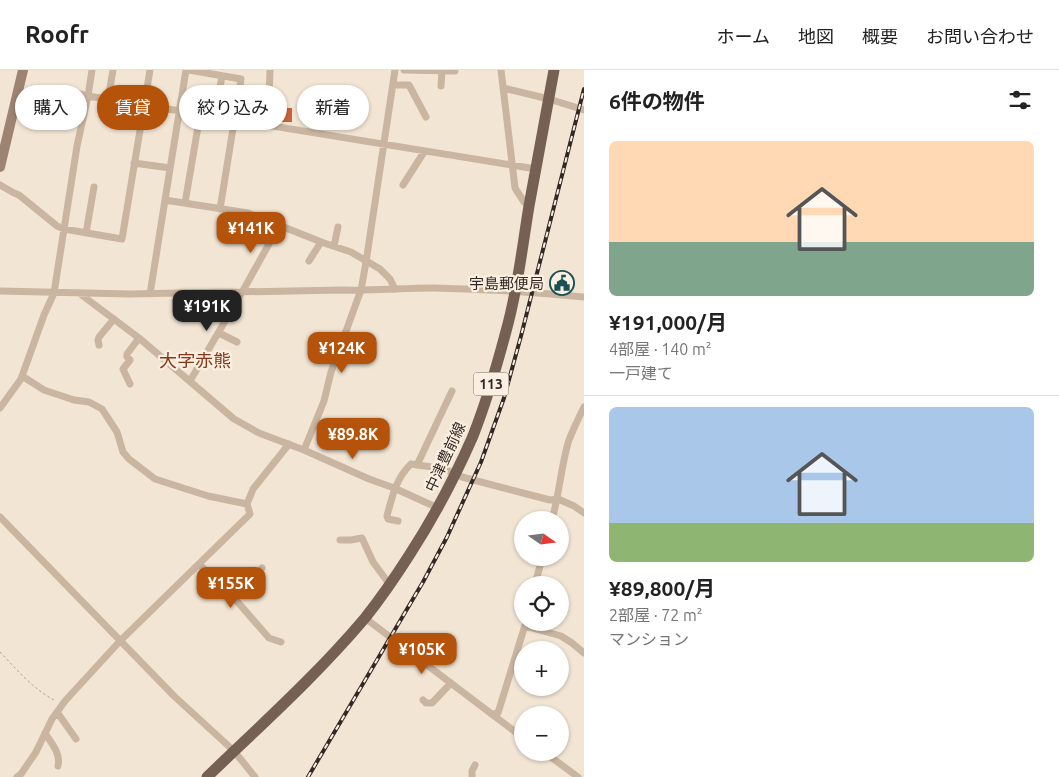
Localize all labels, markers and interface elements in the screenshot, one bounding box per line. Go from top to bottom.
text: Roofr [25,21,89,48]
text: ホーム [717,26,770,46]
text: 地図 [798,26,834,46]
text: 概要 [862,26,898,46]
text: お問い合わせ [926,26,1034,46]
chip: 購入 [15,85,87,130]
chip: 賃貸 [97,85,169,130]
chip: 絞り込み [179,85,287,130]
chip: 新着 [297,85,369,130]
icon: filters [1006,86,1034,114]
text: 6件の物件 [609,89,705,113]
icon: home [777,174,867,264]
pin: ¥141K [216,212,286,254]
text: ¥141K [228,219,274,237]
public building icon: 宇島郵便局 [549,270,575,296]
place label: 宇島郵便局 [469,275,544,292]
pin: ¥191K [172,290,242,332]
text: ¥191K [184,297,230,315]
text: ¥191,000/月 [609,310,727,334]
pin: ¥124K [307,332,377,374]
text: ¥124K [319,339,365,357]
text: 4部屋 · 140 m² [609,340,712,358]
district label: 大字赤熊 [159,350,231,370]
text: 一戸建て [609,364,673,382]
road number: 113 [474,372,508,396]
pin: ¥89.8K [312,418,394,460]
street label: 中津豊前線 [421,419,469,495]
text: ¥89.8K [328,425,378,443]
icon: home [777,439,867,529]
north arrow [514,511,569,566]
map controls [514,511,569,761]
pin: ¥155K [196,566,266,609]
text: ¥155K [208,574,254,592]
button: locate [514,576,569,631]
text: ¥89,800/月 [609,576,715,600]
text: 2部屋 · 72 m² [609,606,703,624]
text: マンション [609,630,689,648]
pin: ¥105K [387,632,457,675]
text: ¥105K [399,640,445,658]
button: + [514,641,569,696]
button: − [514,706,569,761]

